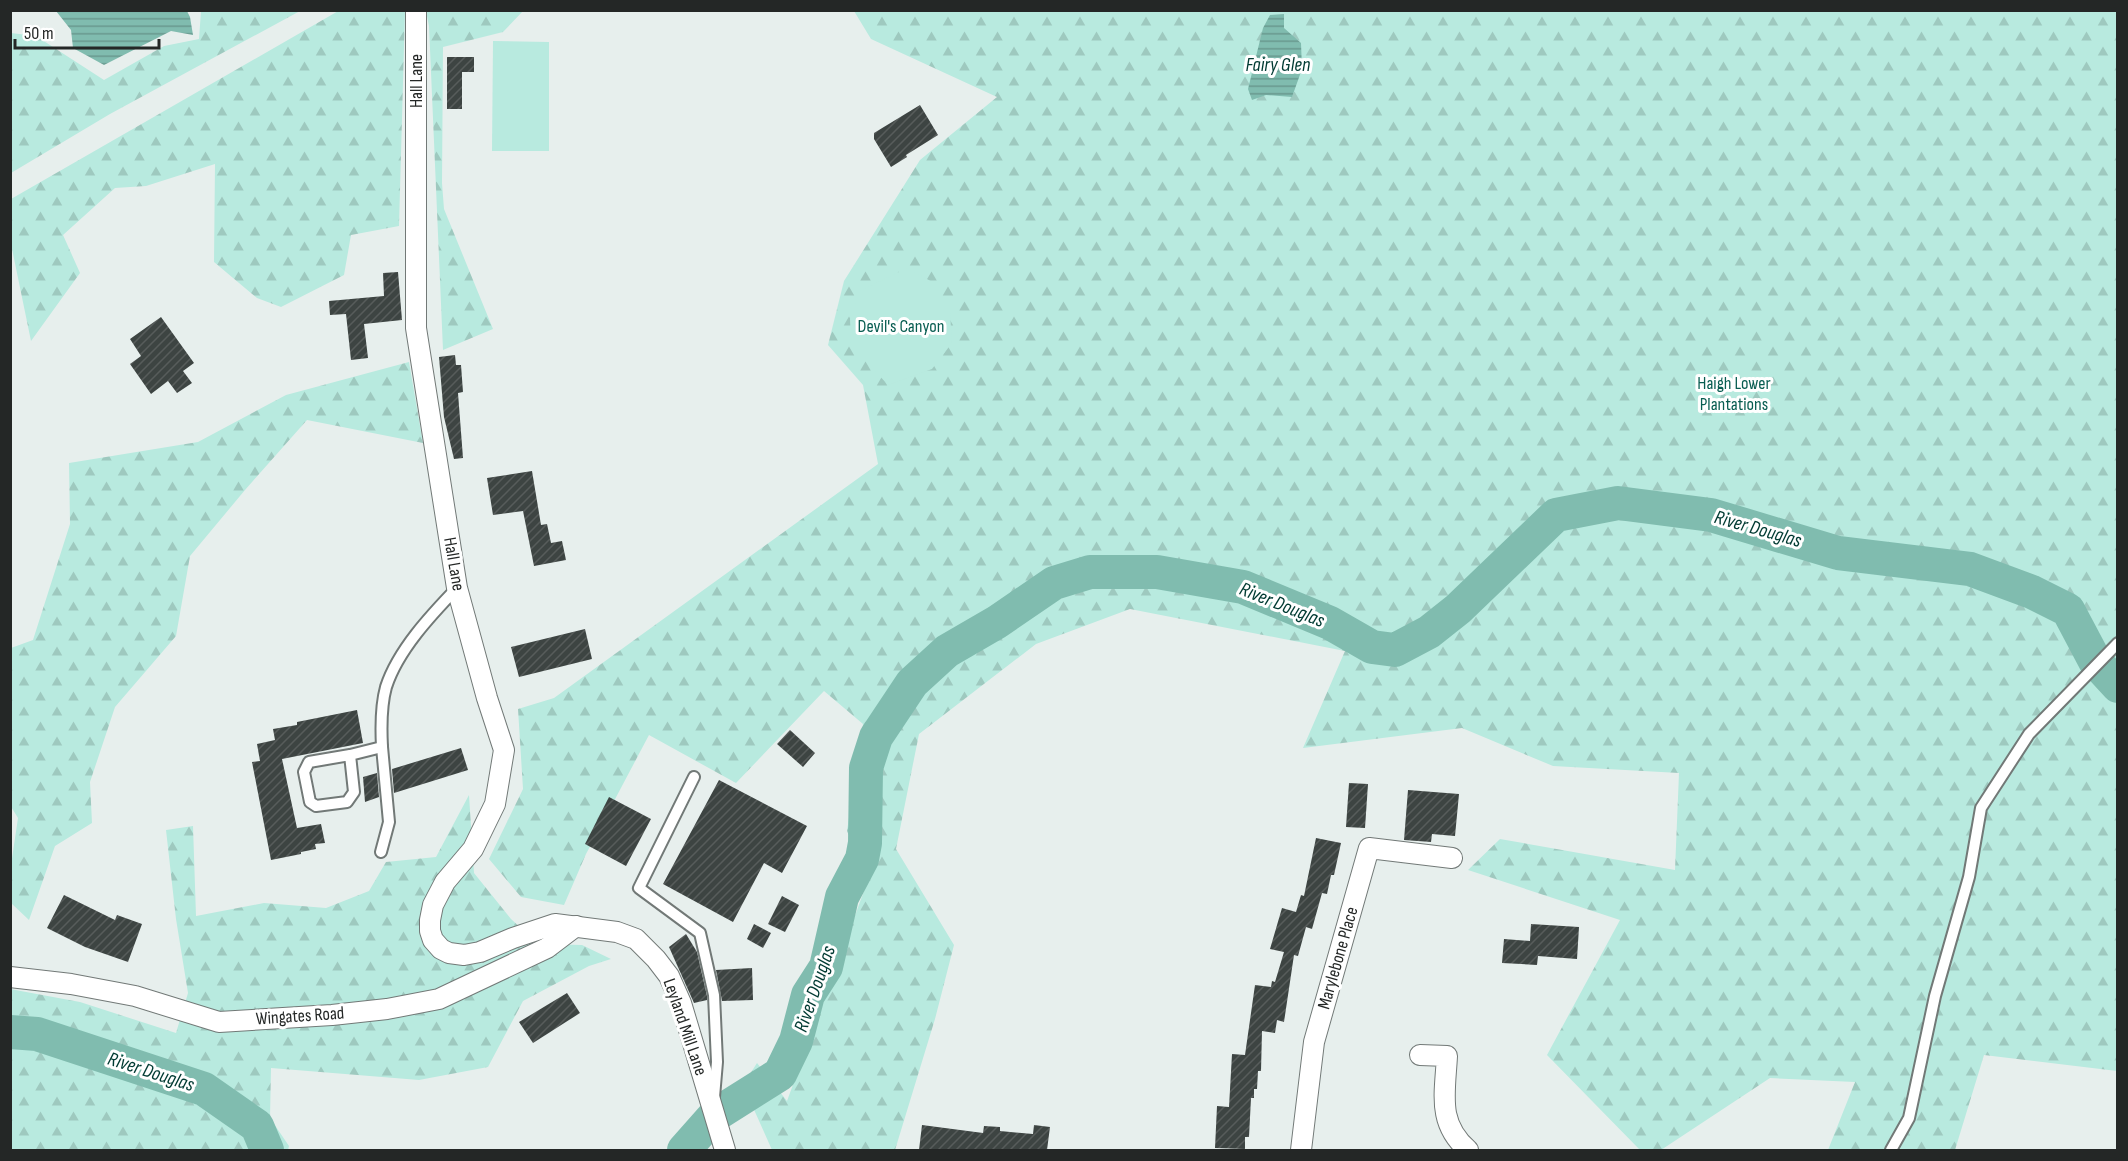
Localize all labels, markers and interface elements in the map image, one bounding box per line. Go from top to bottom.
scale bar [15,12,159,50]
text: 50 m [24,23,54,44]
water label: Fairy Glen [1245,53,1311,77]
street label: Hall Lane [406,54,427,108]
park label: Devil's Canyon [858,316,944,337]
park label: Haigh Lower Plantations [1697,373,1771,415]
water label: River Douglas [1712,505,1804,553]
street label: Hall Lane [439,536,469,592]
water label: River Douglas [1236,577,1328,633]
street label: Marylebone Place [1313,904,1363,1012]
water label: River Douglas [789,943,841,1035]
street label: Leyland Mill Lane [659,976,711,1078]
street label: Wingates Road [255,1002,345,1030]
water label: River Douglas [105,1047,197,1097]

